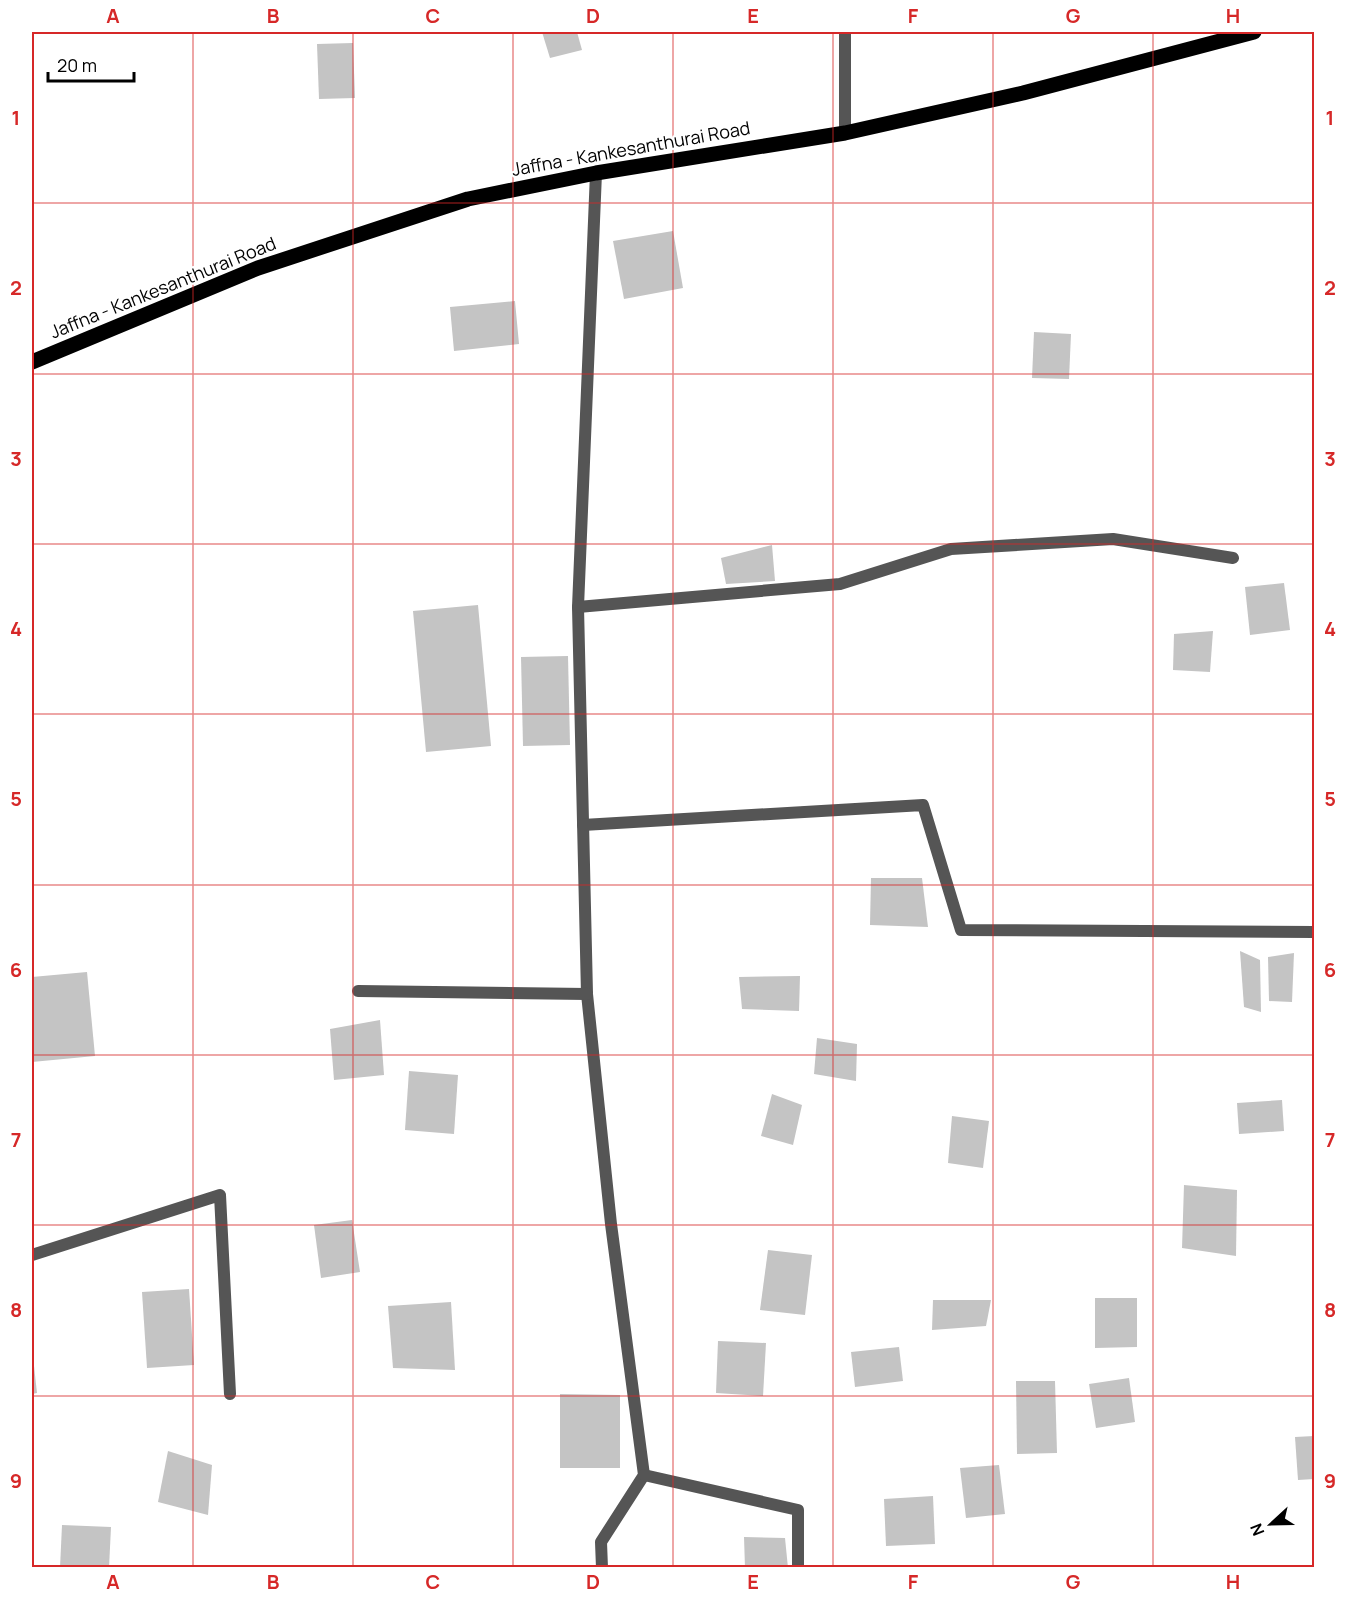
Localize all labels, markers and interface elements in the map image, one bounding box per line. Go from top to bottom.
text: A [106,2,120,29]
text: B [267,2,280,29]
text: C [426,2,440,29]
text: D [586,2,600,29]
text: E [747,2,759,29]
text: F [908,2,919,29]
text: G [1066,2,1081,29]
text: H [1226,2,1240,29]
scale bar [48,45,134,83]
text: 20 m [57,53,97,77]
text: 1 [12,104,20,131]
text: 1 [1326,104,1334,131]
street label: Jaffna - Kankesanthurai Road [510,115,752,181]
street label: Jaffna - Kankesanthurai Road [46,231,279,343]
text: 2 [10,274,22,301]
text: 2 [1324,274,1336,301]
text: 3 [10,445,22,472]
text: 3 [1324,445,1336,472]
text: 4 [10,615,22,642]
text: 4 [1324,615,1336,642]
text: 5 [10,785,22,812]
text: 5 [1324,785,1336,812]
text: 6 [10,956,22,983]
text: 6 [1324,956,1336,983]
text: 7 [11,1126,21,1153]
text: 7 [1325,1126,1335,1153]
text: 8 [10,1296,22,1323]
text: 8 [1324,1296,1336,1323]
text: 9 [10,1467,22,1494]
text: 9 [1324,1467,1336,1494]
north arrow [1241,1494,1301,1554]
text: N [1245,1520,1269,1539]
text: A [106,1568,120,1595]
text: B [267,1568,280,1595]
text: C [426,1568,440,1595]
text: D [586,1568,600,1595]
text: E [747,1568,759,1595]
text: F [908,1568,919,1595]
text: G [1066,1568,1081,1595]
text: H [1226,1568,1240,1595]

